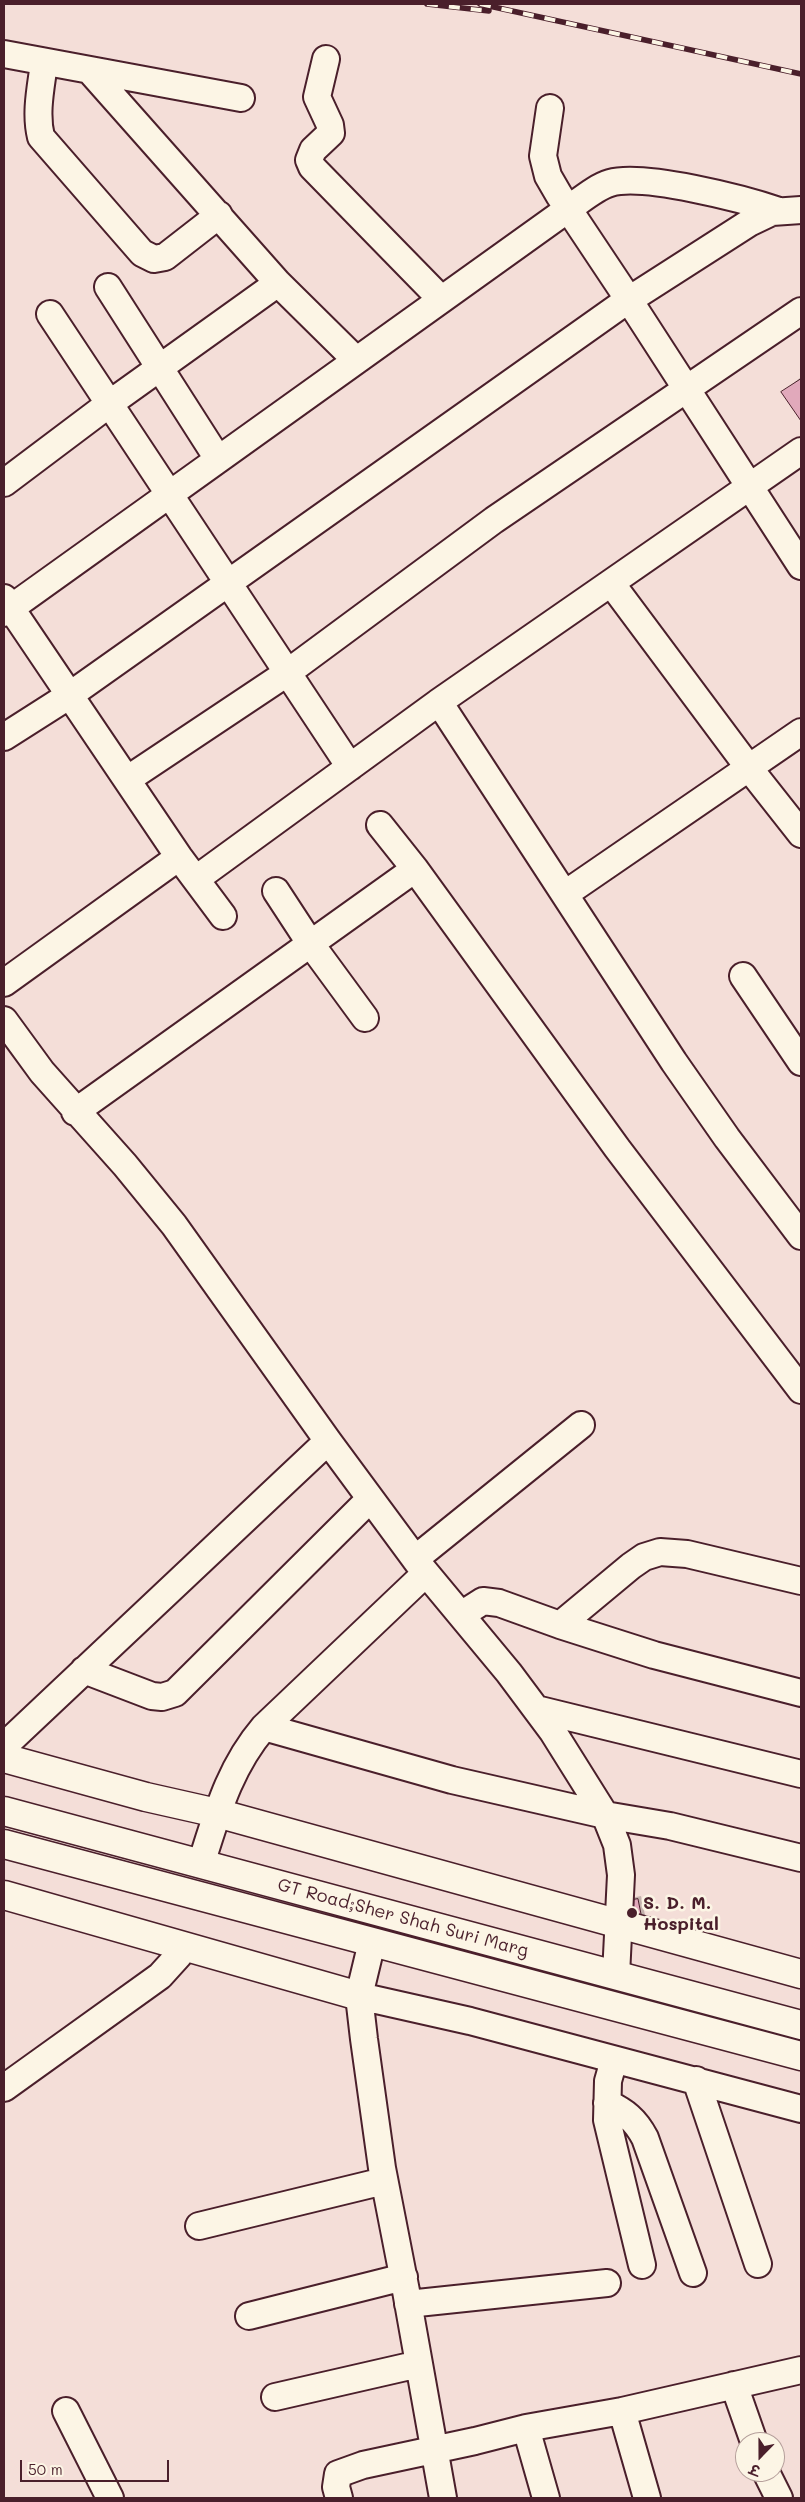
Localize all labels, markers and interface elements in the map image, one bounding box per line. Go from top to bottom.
street label: GT Road;Sher Shah Suri Marg [275,1874,531,1962]
place label: S. D. M. Hospital [643,1892,719,1935]
marker: S. D. M. Hospital [625,1906,639,1920]
north arrow [735,2432,785,2482]
scale bar [22,2450,171,2482]
text: 50 m [28,2459,63,2479]
text: उ [747,2460,762,2481]

